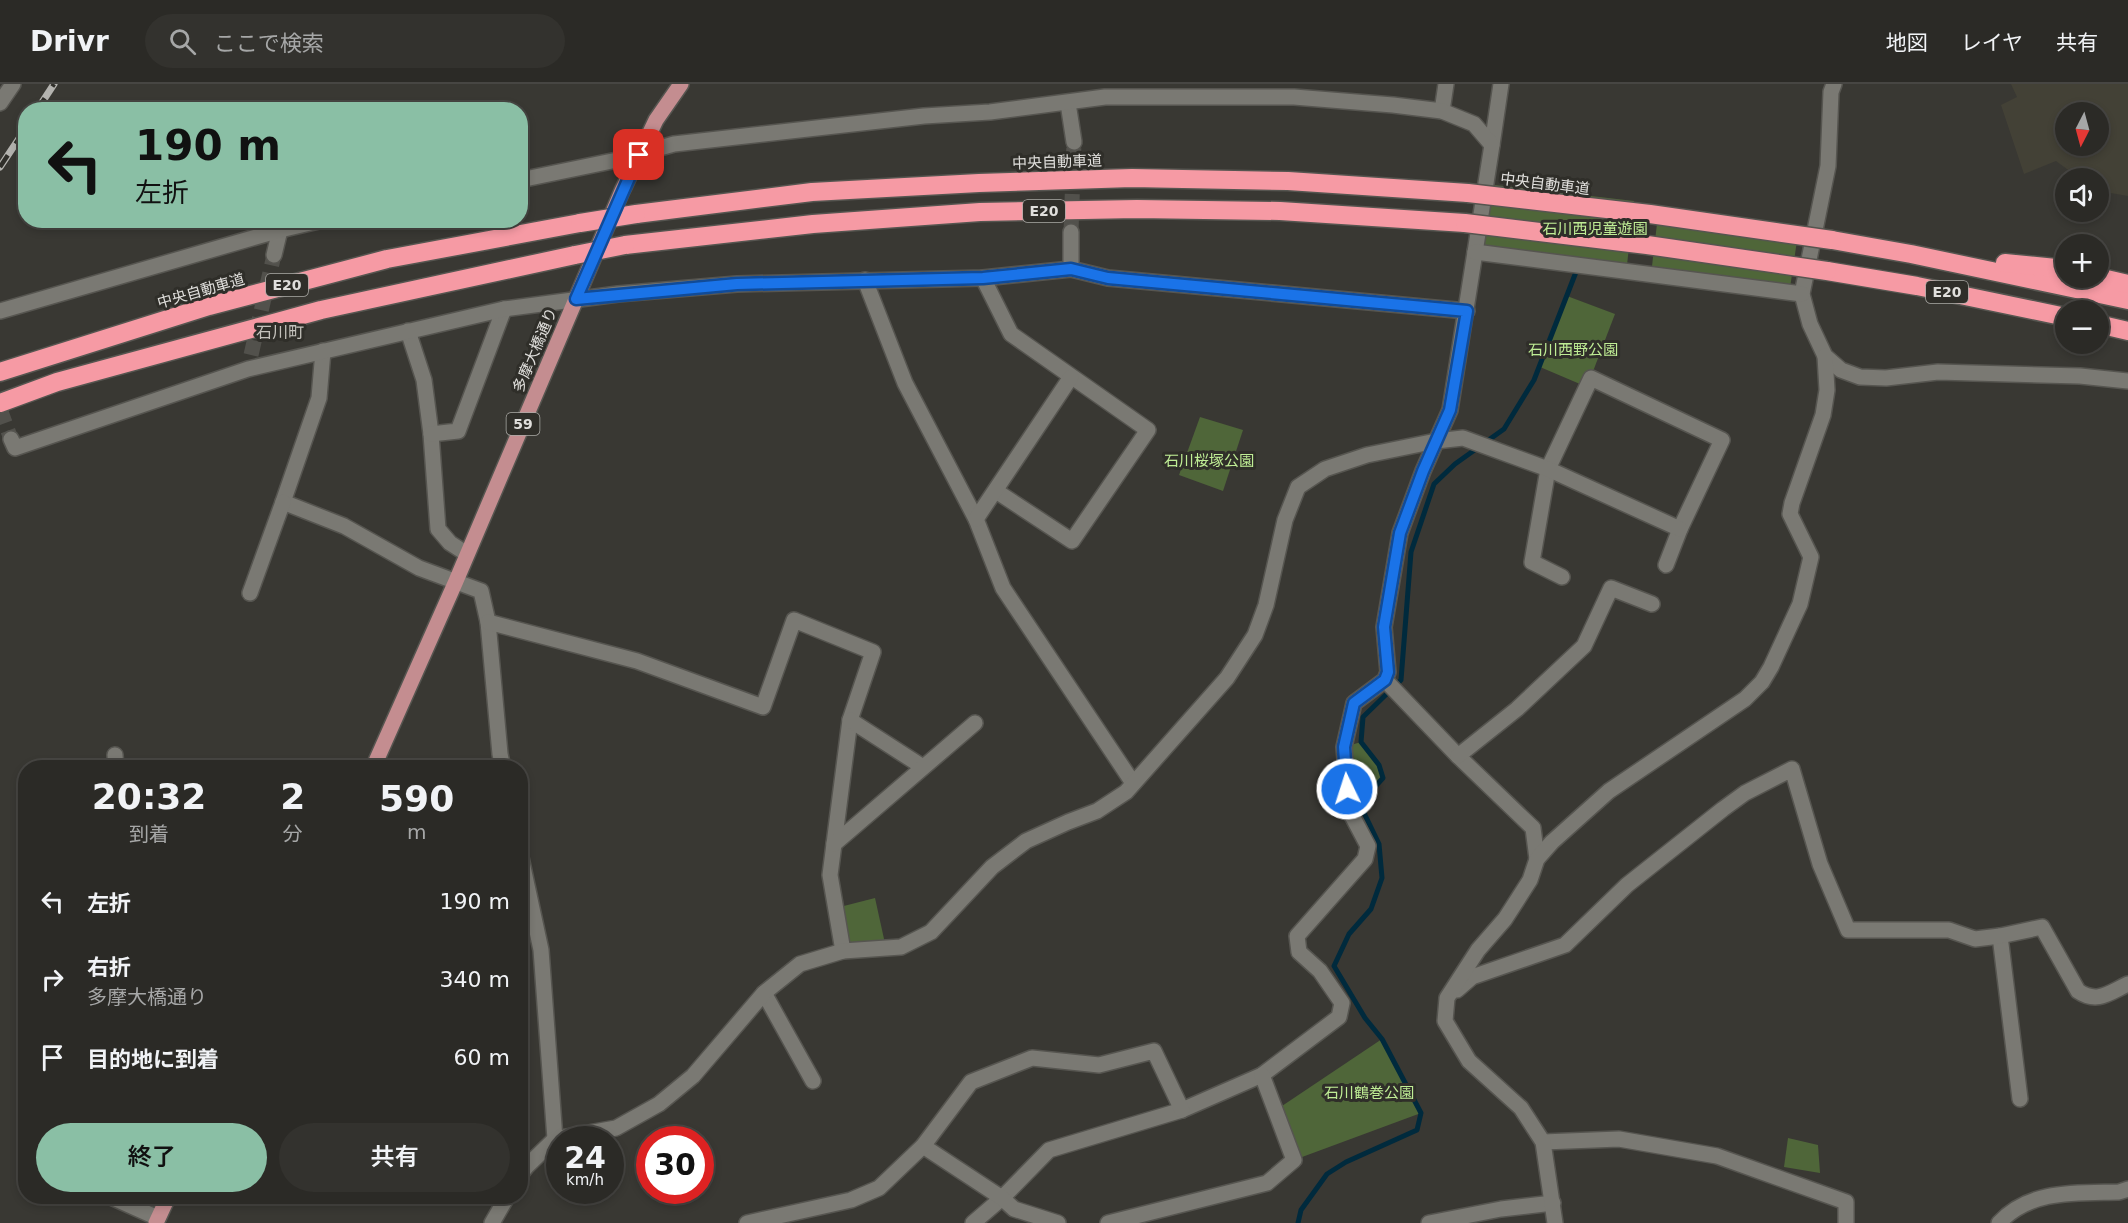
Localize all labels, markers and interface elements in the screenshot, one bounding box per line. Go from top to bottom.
search box [145,14,565,68]
text: Drivr [30,25,109,58]
icon: search [166,25,199,58]
text: ここで検索 [214,31,324,56]
text: 地図 [1886,31,1928,55]
text: レイヤ [1961,31,2023,55]
text: 共有 [2056,31,2098,55]
north arrow [2055,102,2109,156]
map controls [2055,102,2109,354]
text: 190 m [135,121,281,170]
icon: left [36,126,114,204]
pin [613,129,664,180]
icon: arrive [622,138,655,171]
street label: 中央自動車道 [1012,151,1102,173]
button: sound [2055,168,2109,222]
street label: 中央自動車道 [1499,170,1591,198]
text: 左折 [135,177,189,208]
road number: E20 [1023,200,1065,222]
park label: 石川西児童遊園 [1542,220,1648,238]
button: + [2055,234,2109,288]
street label: 中央自動車道 [155,270,247,312]
road number: E20 [266,274,308,296]
road number: E20 [1926,281,1968,303]
button: − [2055,300,2109,354]
street label: 多摩大橋通り [509,305,561,395]
district label: 石川町 [256,323,304,342]
park label: 石川西野公園 [1528,341,1618,359]
road number: 59 [506,413,540,435]
park label: 石川桜塚公園 [1164,452,1254,470]
position arrow [1315,757,1379,821]
text: 20:32 [92,776,206,817]
text: 2 [280,776,305,817]
text: 590 [379,778,454,819]
text: m [407,820,426,844]
text: 到着 [129,822,169,846]
text: 分 [283,822,303,846]
icon: left [36,885,69,918]
text: 190 m [440,889,510,914]
text: 左折 [87,891,131,916]
text: 右折 [87,955,131,980]
icon: right [36,963,69,996]
text: 340 m [440,967,510,992]
text: 多摩大橋通り [87,985,207,1009]
icon: arrive [36,1041,69,1074]
text: 60 m [454,1045,510,1070]
text: 目的地に到着 [87,1047,219,1072]
park label: 石川鶴巻公園 [1324,1084,1414,1102]
button: 終了 [36,1123,267,1192]
button: 共有 [279,1123,510,1192]
speed limit sign: 30 [636,1126,714,1204]
text: 24 [564,1140,606,1175]
text: km/h [566,1171,604,1189]

